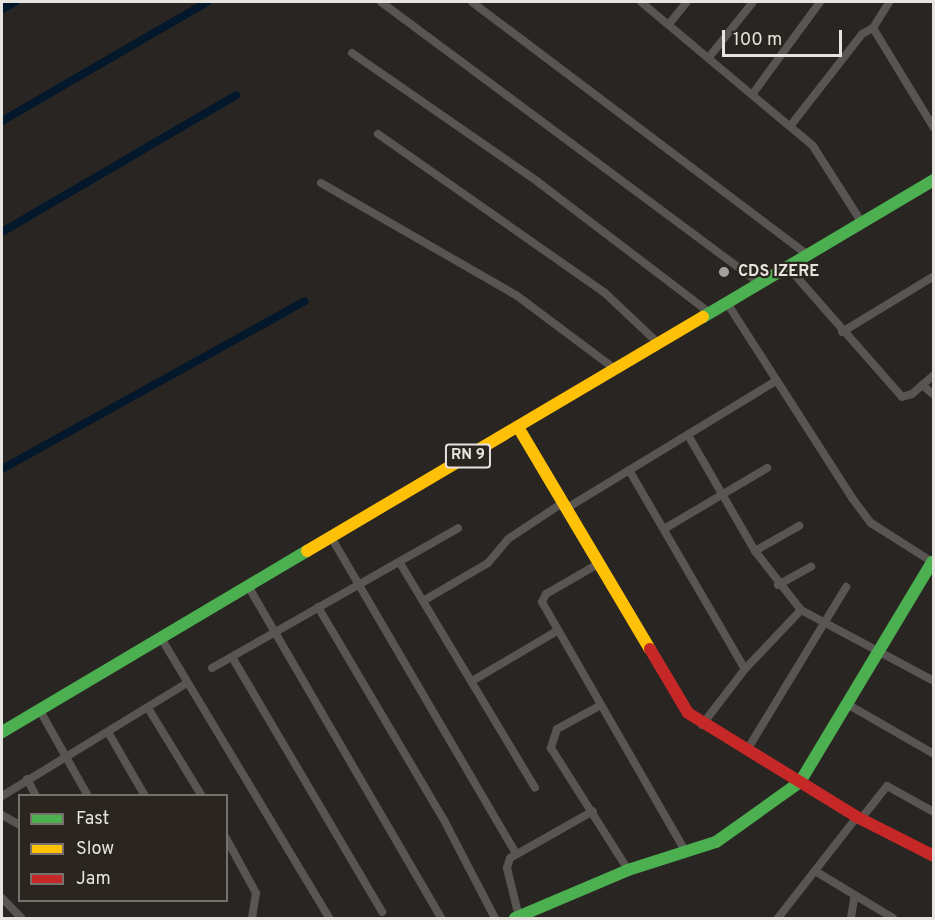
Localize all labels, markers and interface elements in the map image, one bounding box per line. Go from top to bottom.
scale bar [725,18,845,56]
text: 100 m [733,29,782,52]
place label: CDS IZERE [738,262,819,282]
marker: CDS IZERE [715,263,733,281]
road number: RN 9 [444,444,492,468]
legend [18,794,228,902]
text: Fast [76,808,109,831]
text: Slow [76,838,114,861]
text: Jam [76,868,111,891]

